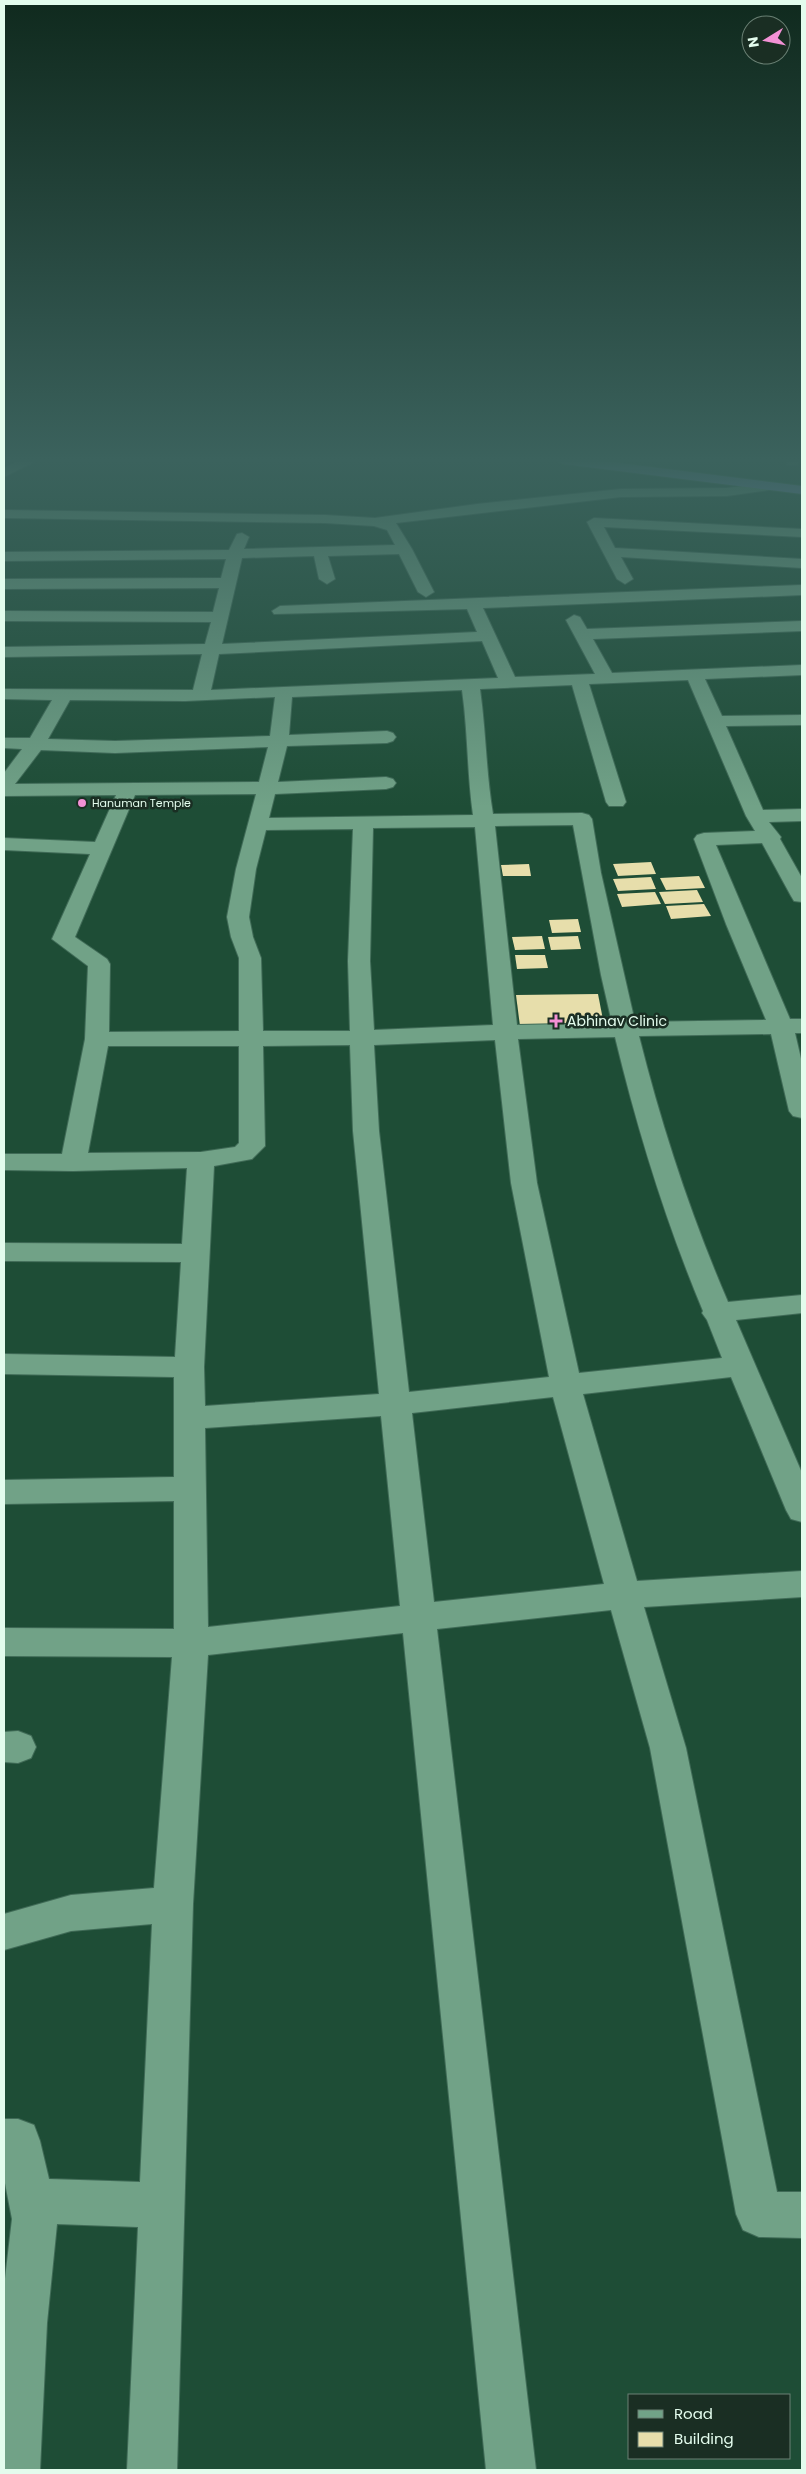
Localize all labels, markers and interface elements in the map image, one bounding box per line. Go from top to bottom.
north arrow [741,15,791,65]
text: N [742,35,764,49]
place label: Hanuman Temple [92,795,191,811]
marker: Hanuman Temple [76,797,88,809]
place label: Abhinav Clinic [567,1011,667,1031]
marker: Abhinav Clinic [549,1014,563,1028]
legend [628,2394,791,2459]
text: Road [674,2403,713,2424]
text: Building [674,2428,734,2449]

